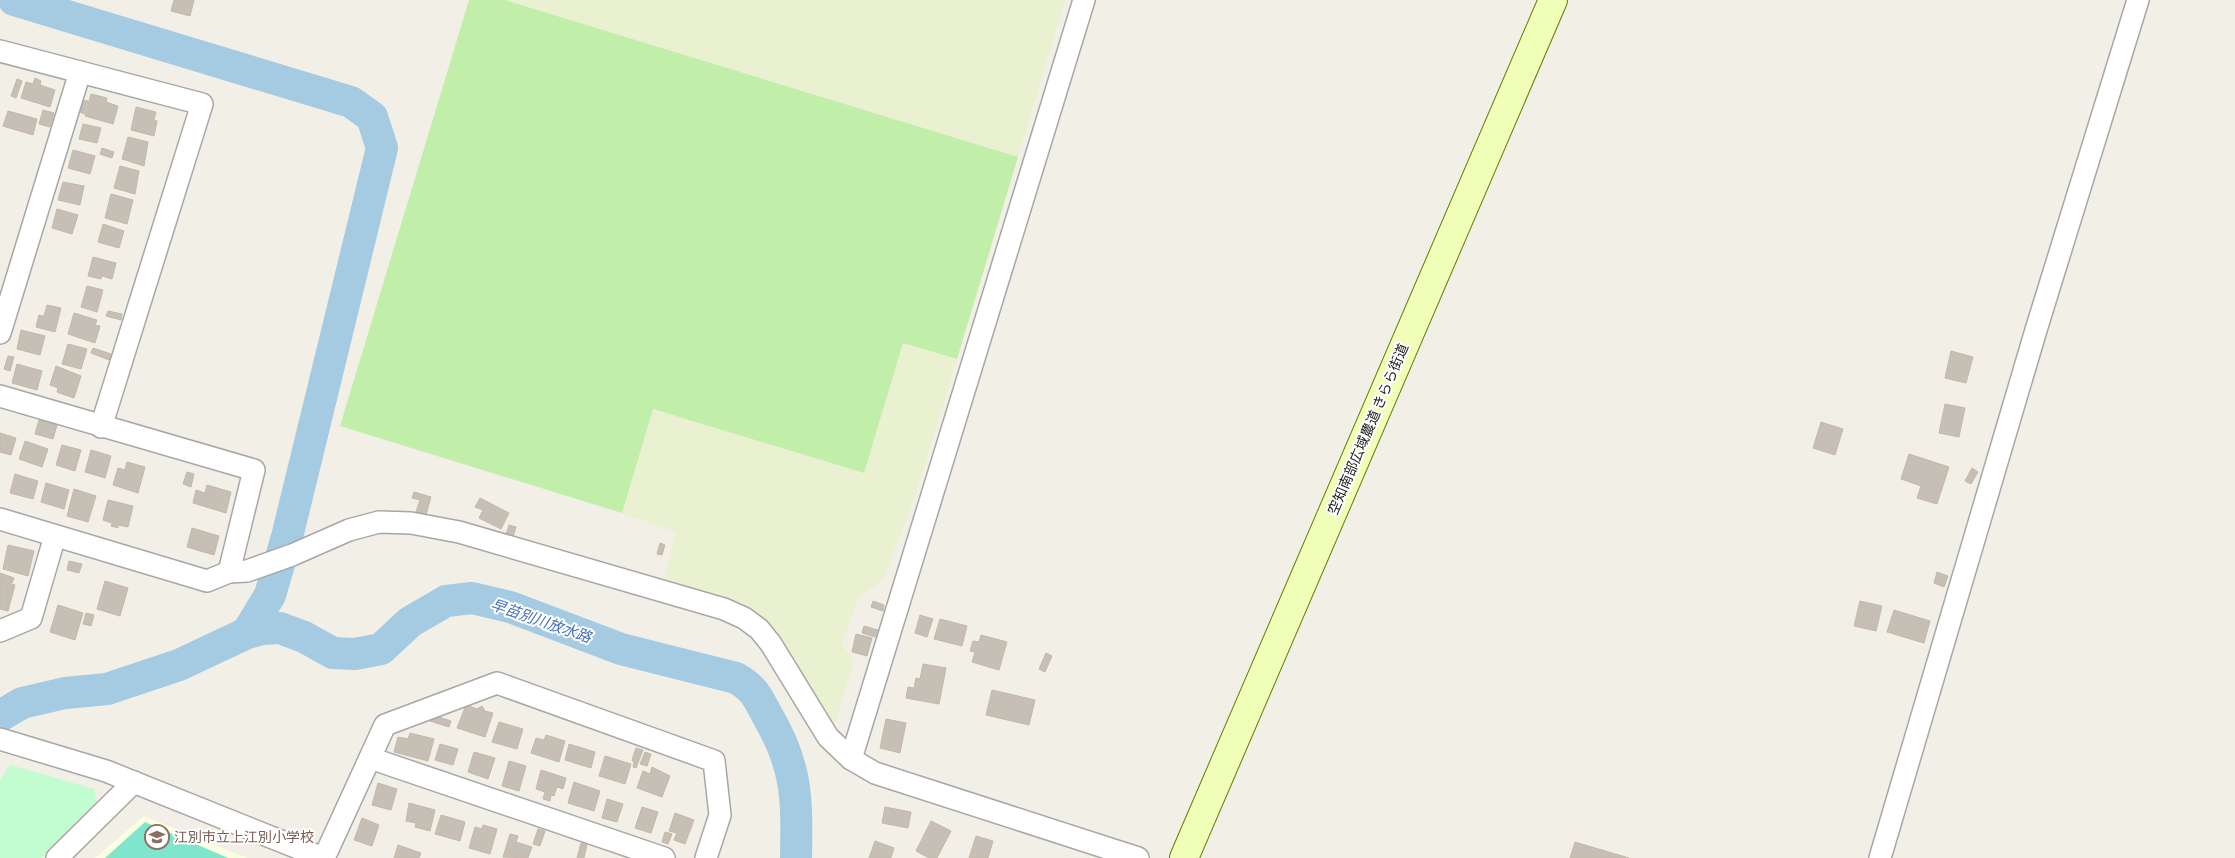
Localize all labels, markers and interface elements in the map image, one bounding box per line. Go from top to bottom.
street label: 空知南部広域農道 きらら街道 [1325,341,1412,517]
water label: 早苗別川放水路 [488,595,595,648]
school or university icon: 江別市立上江別小学校 [144,824,170,850]
place label: 江別市立上江別小学校 [174,829,314,846]

